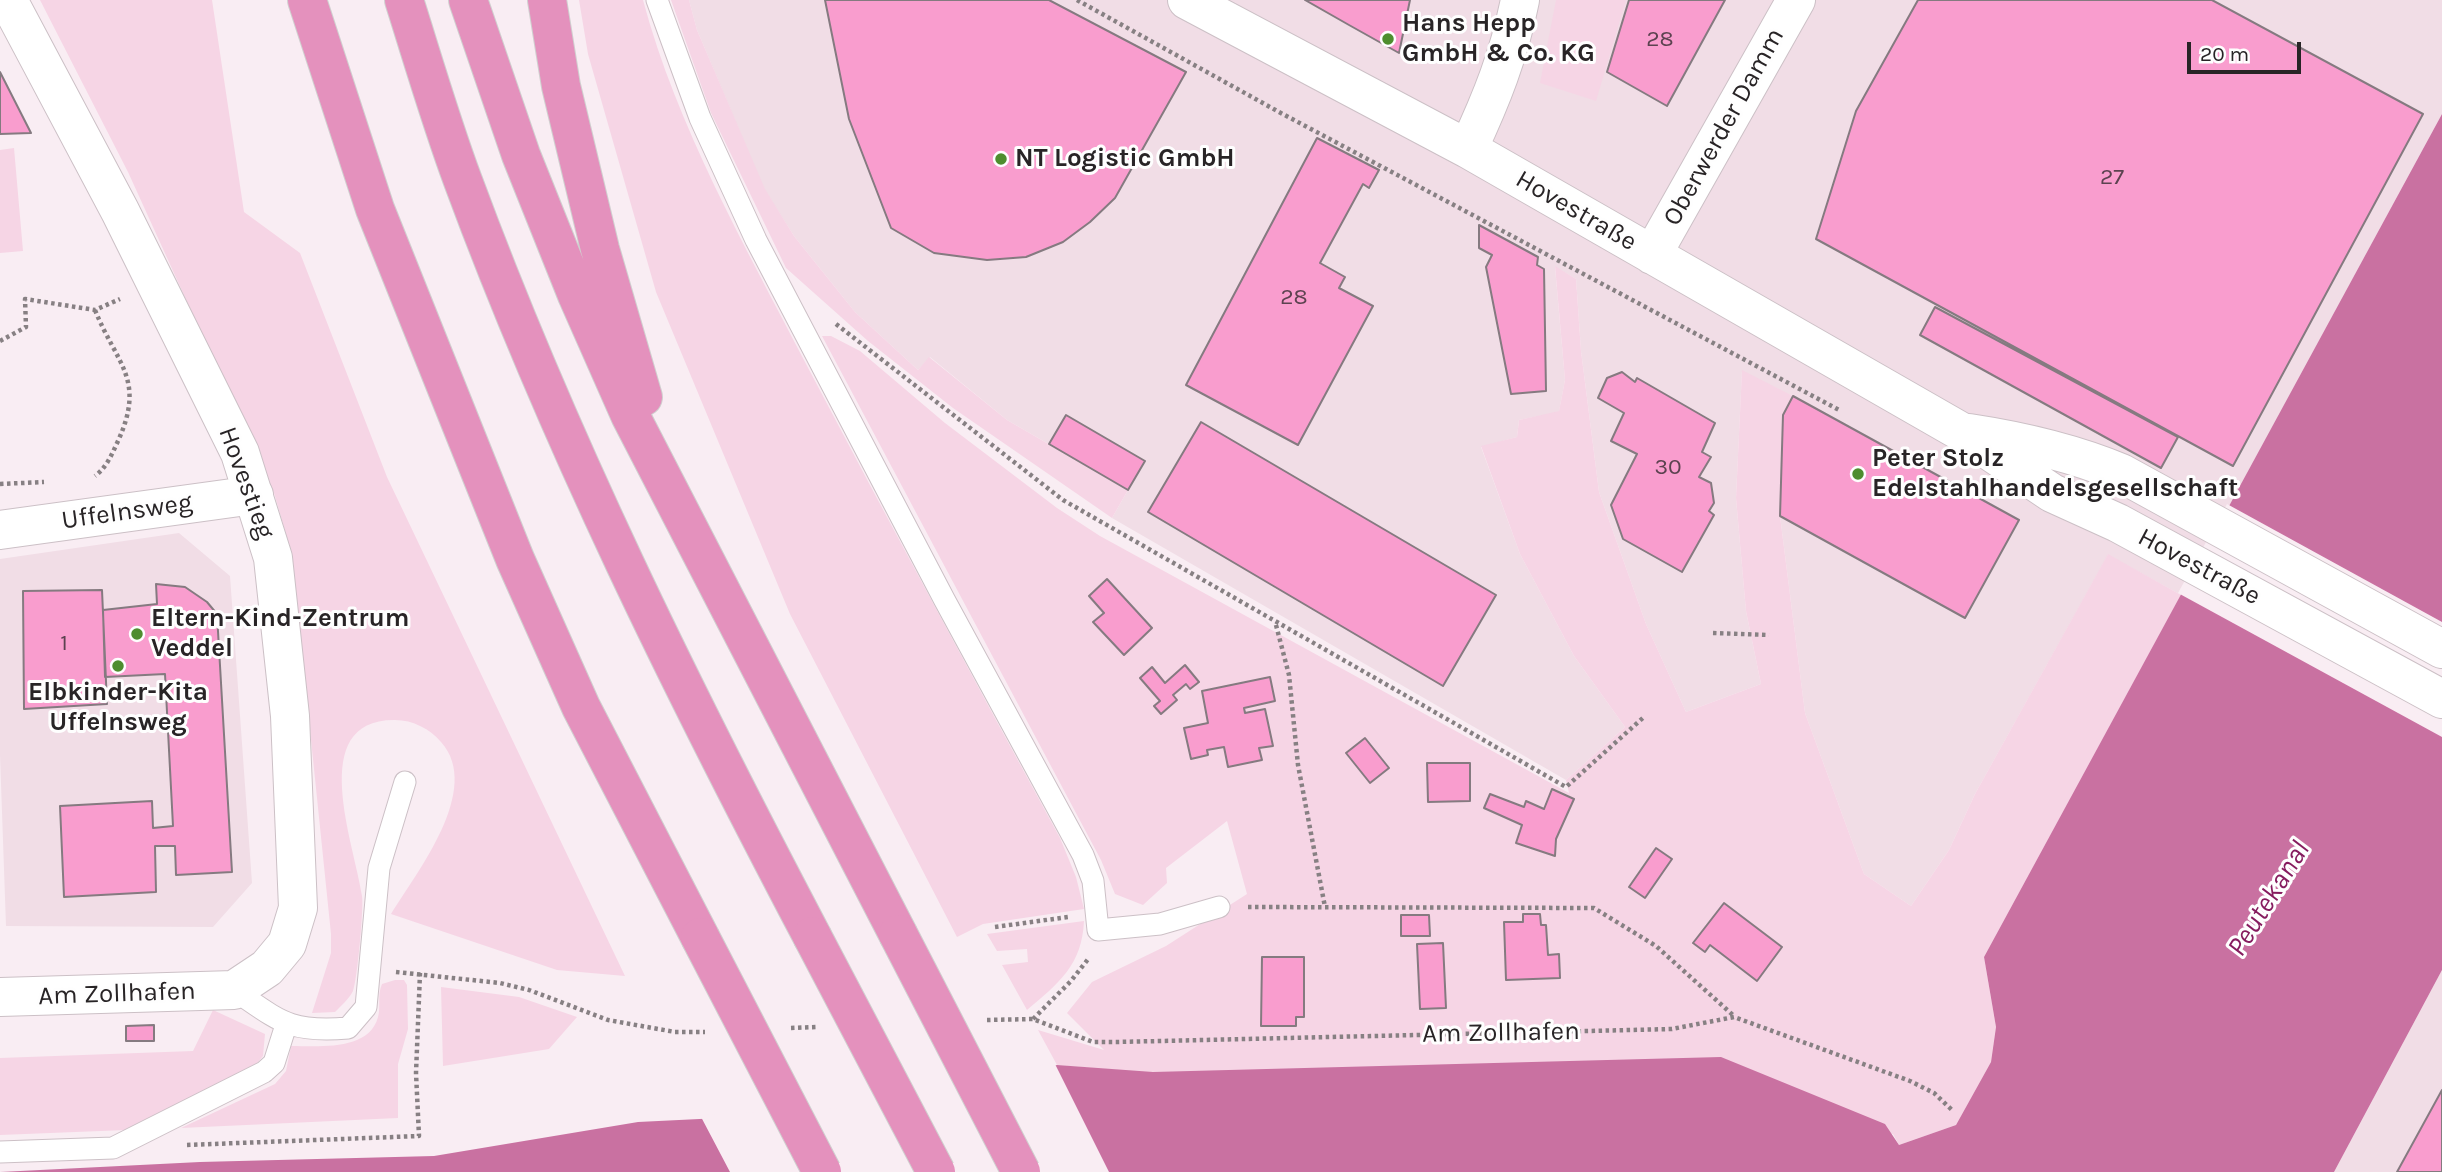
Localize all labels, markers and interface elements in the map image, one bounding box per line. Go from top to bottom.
place label: Hans Hepp GmbH & Co. KG [1402,8,1595,70]
street label: Oberwerder Damm [1657,23,1791,231]
house number: 28 [1646,25,1674,53]
scale bar [2190,28,2304,72]
marker: Hans Hepp GmbH & Co. KG [1380,31,1396,47]
text: 20 m [2200,42,2249,66]
place label: NT Logistic GmbH [1015,143,1235,175]
marker: NT Logistic GmbH [993,151,1009,167]
house number: 27 [2100,163,2124,191]
street label: Hovestraße [1510,164,1642,258]
house number: 28 [1280,283,1308,311]
street label: Hovestieg [211,423,281,543]
place label: Peter Stolz Edelstahlhandelsgesellschaft [1872,443,2238,504]
house number: 30 [1654,453,1682,481]
marker: Peter Stolz Edelstahlhandelsgesellschaft [1850,466,1866,482]
street label: Uffelnsweg [60,487,194,537]
street label: Hovestraße [2132,522,2266,612]
place label: Eltern-Kind-Zentrum Veddel [151,603,409,664]
marker: Eltern-Kind-Zentrum Veddel [129,626,145,642]
house number: 1 [60,629,68,657]
marker: Elbkinder-Kita Uffelnsweg [110,658,126,674]
place label: Elbkinder-Kita Uffelnsweg [28,677,208,738]
water label: Peutekanal [2220,835,2318,963]
street label: Am Zollhafen [38,976,196,1012]
street label: Am Zollhafen [1422,1016,1580,1050]

